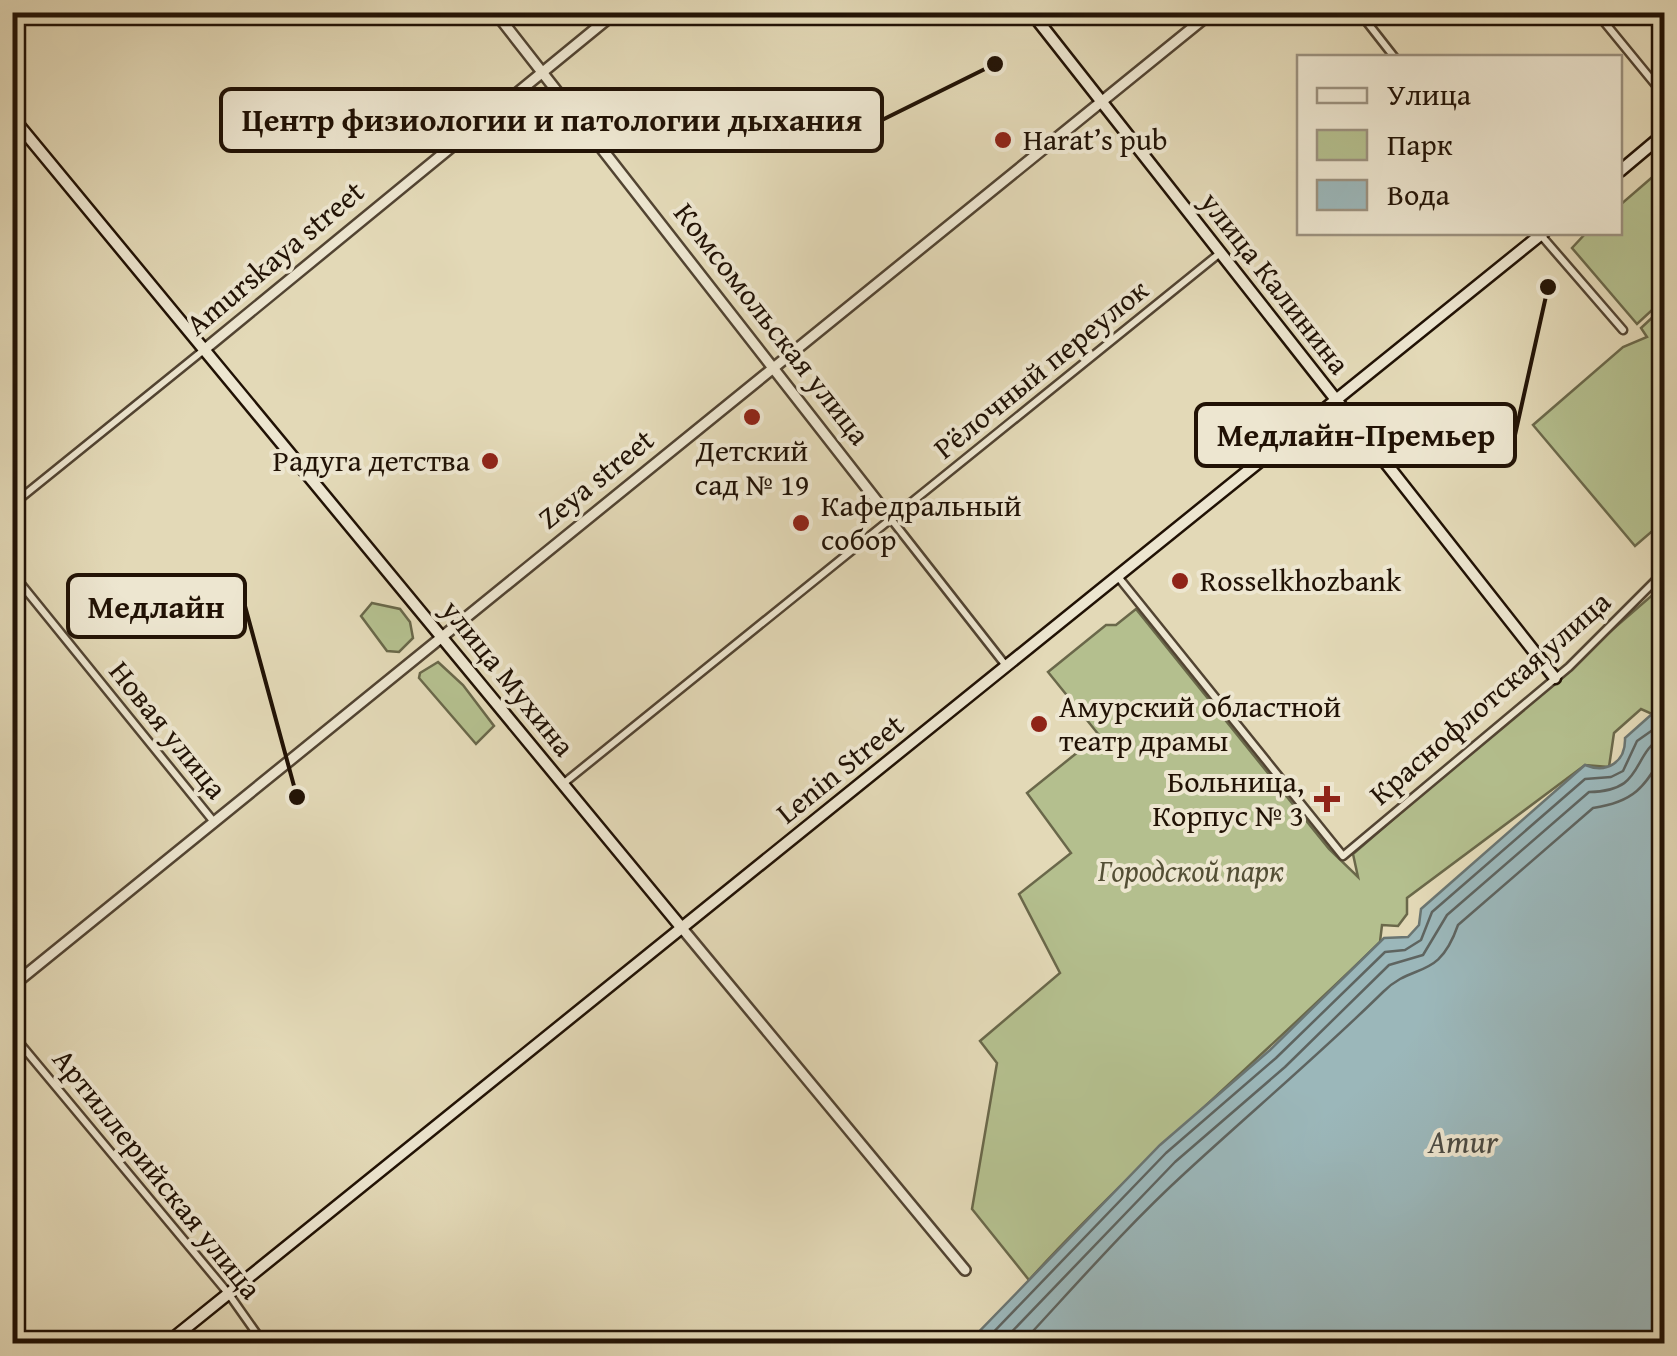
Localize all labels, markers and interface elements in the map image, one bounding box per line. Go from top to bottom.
legend [1297,55,1622,235]
text: Улица [1387,72,1472,116]
callout: Центр физиологии и патологии дыхания [221,89,882,151]
text: Центр физиологии и патологии дыхания [242,96,862,143]
place label: Harat’s pub [1023,117,1168,161]
text: Парк [1387,122,1453,166]
marker: Harat’s pub [992,129,1014,151]
street label: Amurskaya street [176,169,373,345]
text: Вода [1387,172,1451,216]
street label: улица Калинина [1190,181,1362,384]
street label: Комсомольская улица [664,193,882,455]
street label: Рёлочный переулок [924,268,1157,469]
callout: Медлайн-Премьер [1196,404,1515,466]
marker: Детский сад № 19 [741,406,763,428]
text: Медлайн-Премьер [1217,411,1495,458]
street label: Zeya street [528,417,663,539]
place label: Детский сад № 19 [695,428,809,506]
place label: Радуга детства [273,438,471,482]
marker: Радуга детства [479,450,501,472]
place label: Кафедральный собор [821,483,1022,561]
marker: Кафедральный собор [790,512,812,534]
place label: Rosselkhozbank [1200,558,1402,602]
marker: Rosselkhozbank [1169,570,1191,592]
callout: Медлайн [68,575,245,637]
street label: Краснофлотская улица [1359,579,1620,815]
text: Медлайн [87,583,225,630]
street label: улица Мухина [431,588,586,766]
street label: Новая улица [99,651,239,809]
place label: Амурский областной театр драмы [1059,684,1341,762]
street label: Lenin Street [766,703,913,834]
marker: Амурский областной театр драмы [1028,713,1050,735]
place label: Больница, Корпус № 3 [1153,759,1304,837]
marker: Больница, Корпус № 3 [1314,786,1340,812]
park label: Городской парк [1097,848,1284,892]
street label: Артиллерийская улица [43,1038,273,1309]
water label: Amur [1427,1118,1499,1165]

